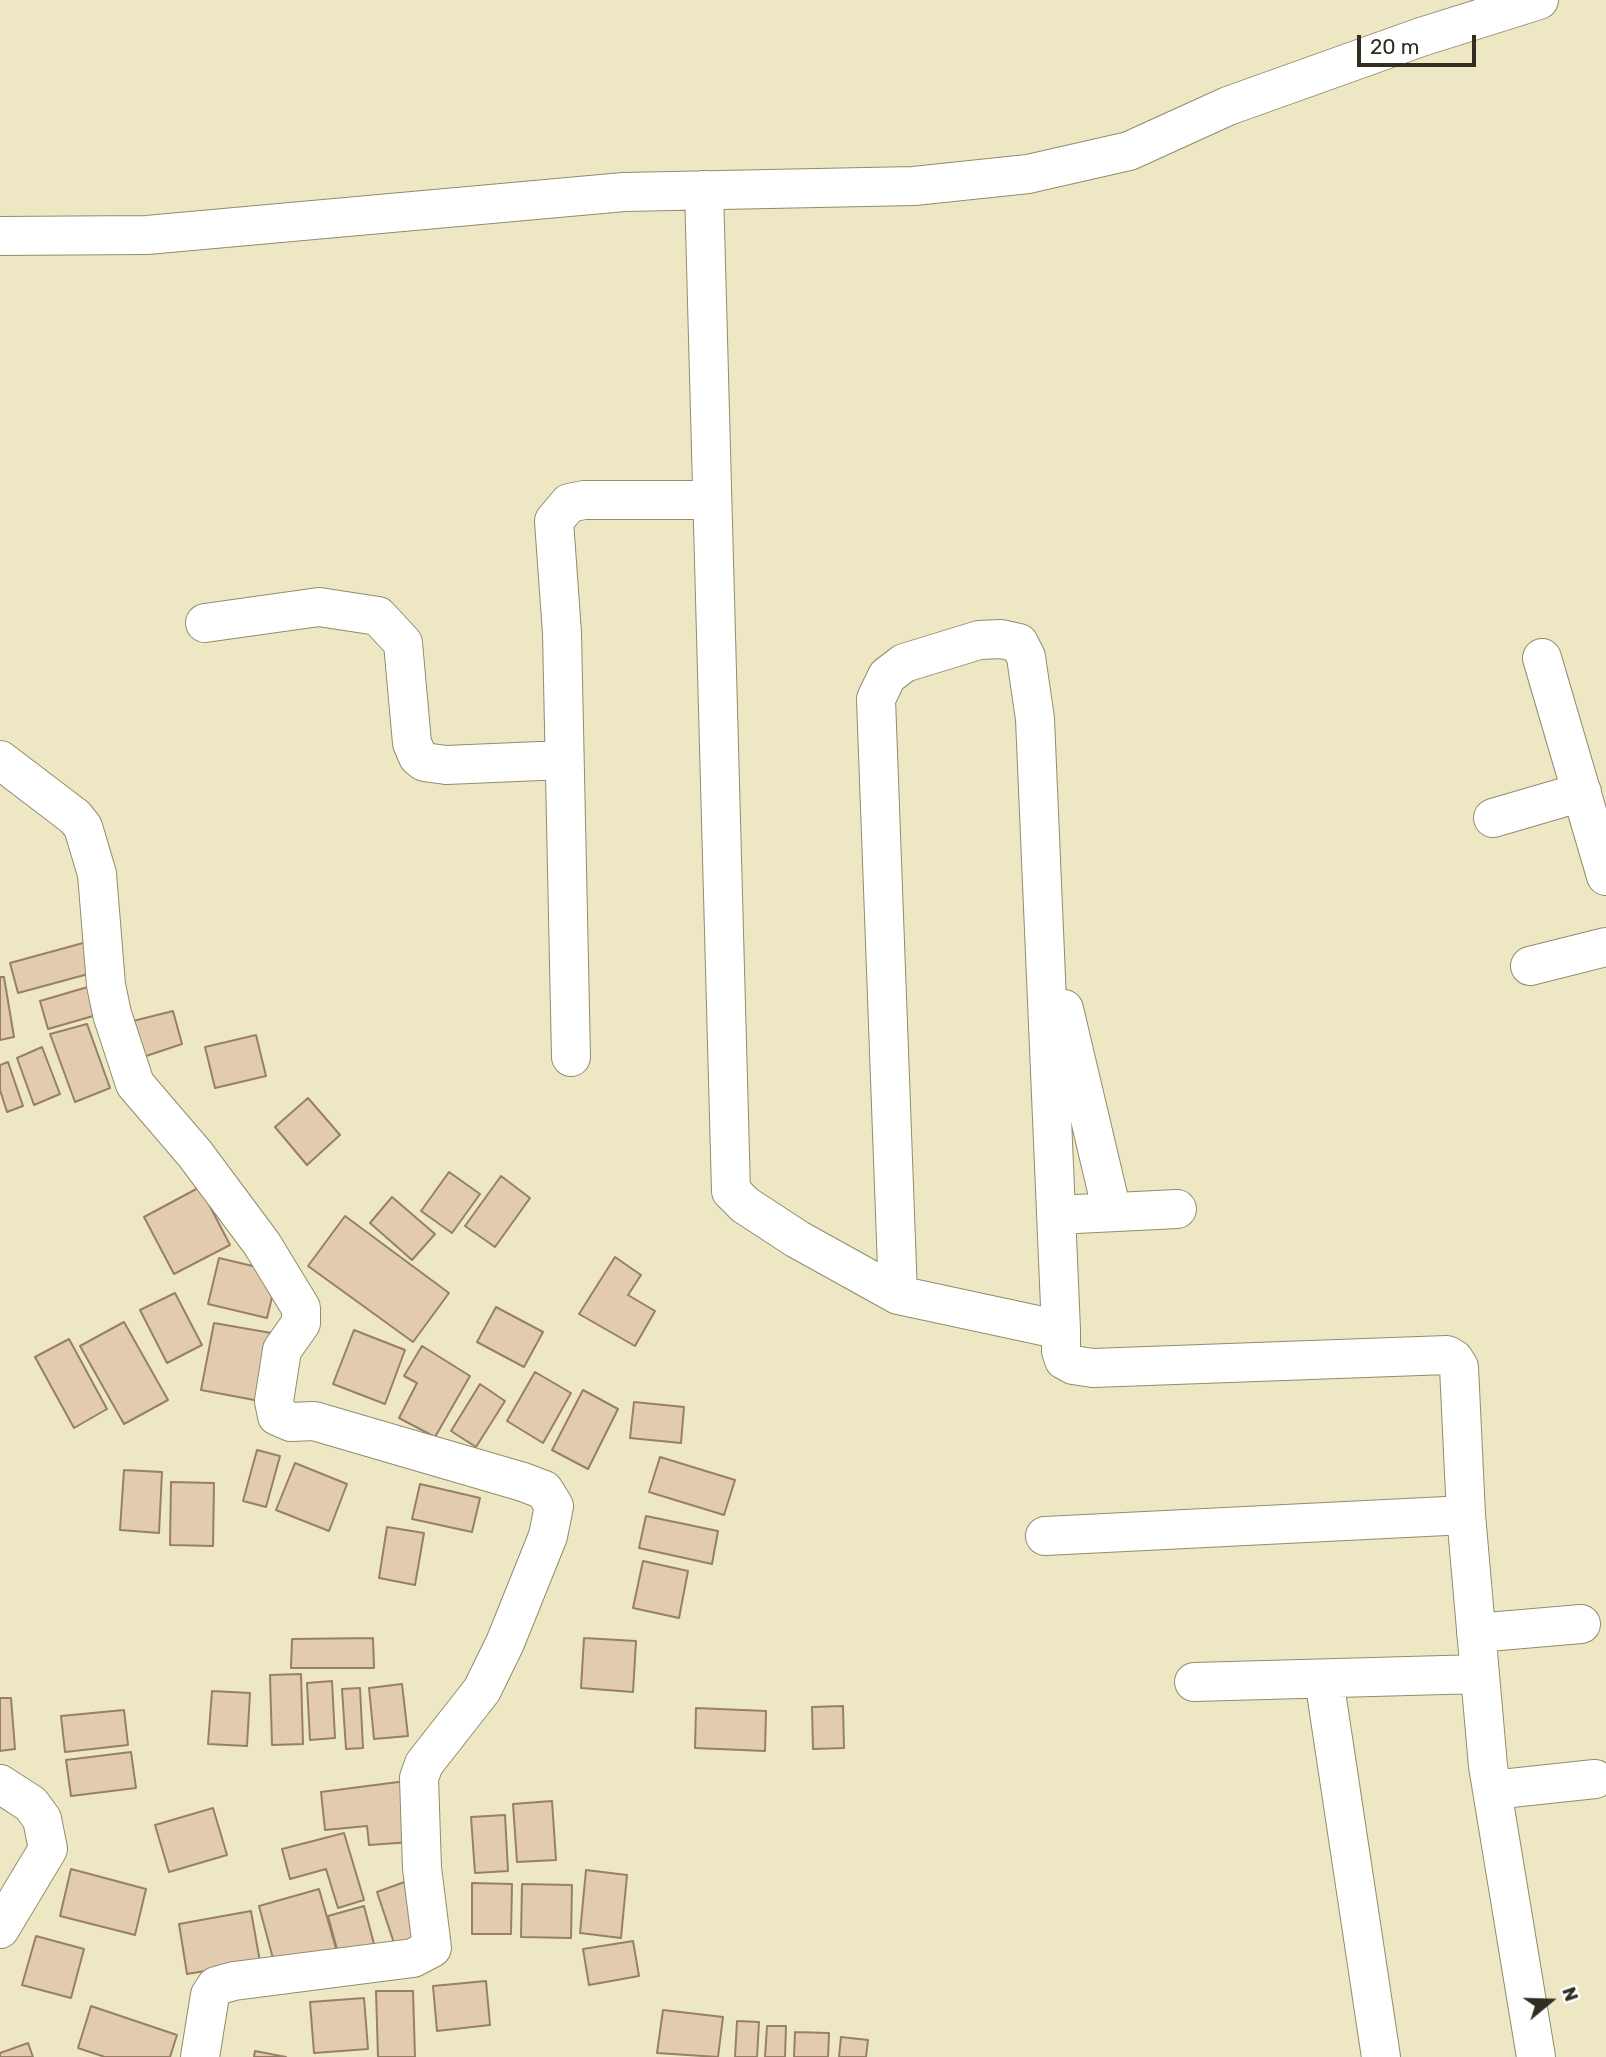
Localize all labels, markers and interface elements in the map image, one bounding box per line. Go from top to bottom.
scale bar [1361,21,1480,65]
text: 20 m [1370,34,1419,59]
north arrow [1515,1966,1585,2036]
text: N [1557,1984,1583,2004]

